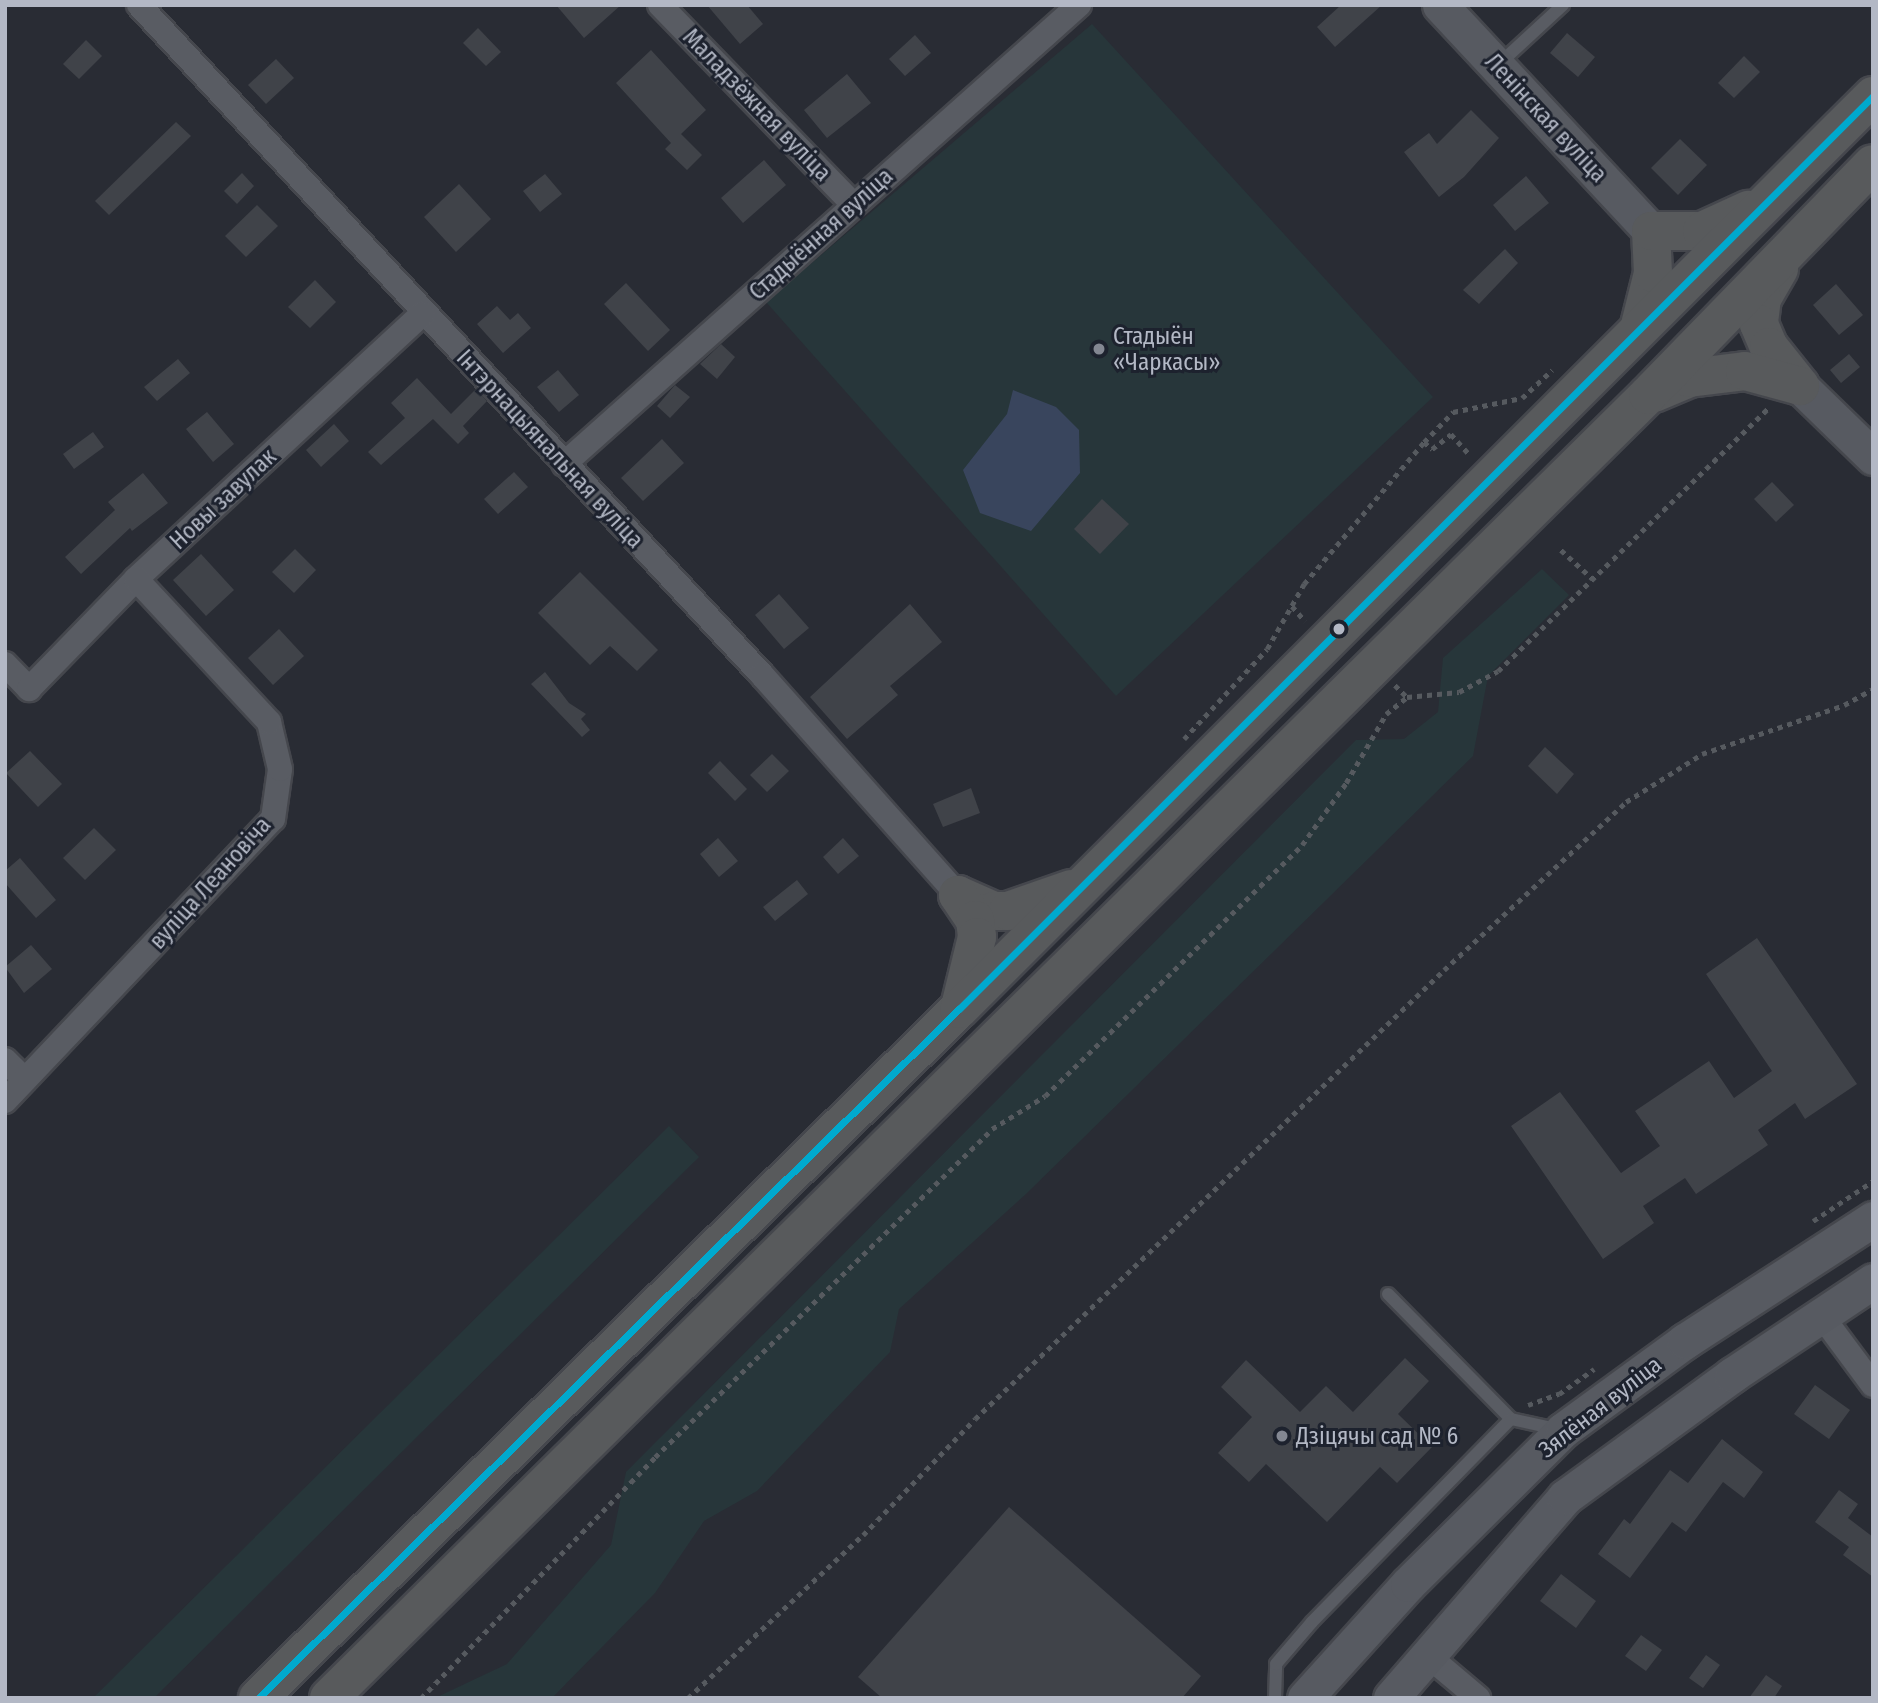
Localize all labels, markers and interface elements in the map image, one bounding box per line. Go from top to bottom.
street label: Маладзёжная вуліца [677,23,837,187]
street label: Ленінская вуліца [1479,48,1613,188]
street label: Стадыённая вуліца [744,162,898,306]
place label: Стадыён «Чаркасы» [1113,322,1221,376]
marker: Стадыён «Чаркасы» [1091,341,1107,357]
street label: Інтэрнацыянальная вуліца [451,344,649,554]
street label: Новы завулак [164,443,282,555]
unlabelled marker [1332,622,1346,636]
street label: вуліца Леановіча [144,811,276,955]
street label: Зялёная вуліца [1533,1351,1667,1463]
place label: Дзіцячы сад № 6 [1296,1422,1458,1450]
marker: Дзіцячы сад № 6 [1274,1428,1290,1444]

